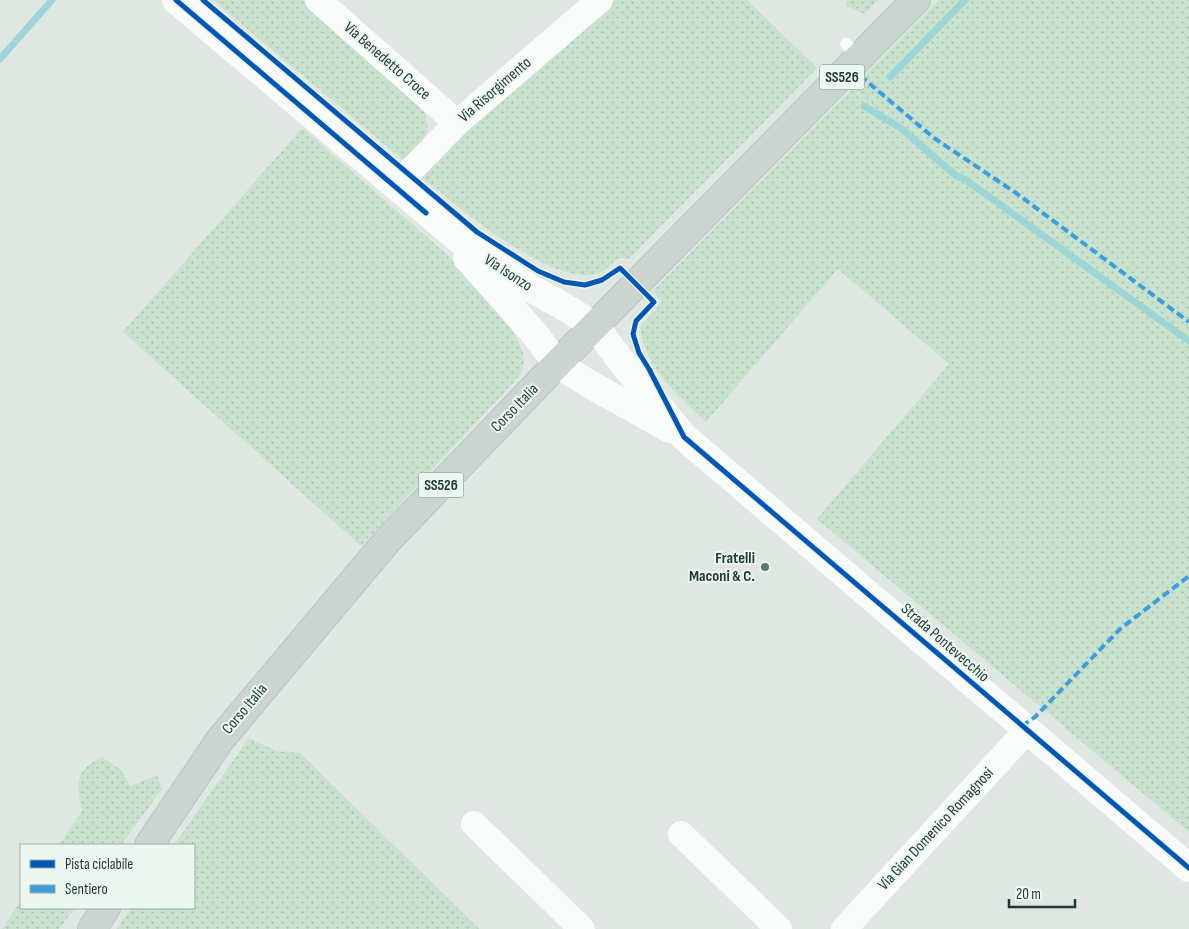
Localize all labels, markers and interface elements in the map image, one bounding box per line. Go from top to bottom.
street label: Via Benedetto Croce [340,18,434,104]
street label: Via Risorgimento [455,53,535,127]
road number: SS526 [820,64,864,90]
street label: Via Isonzo [480,250,536,296]
street label: Corso Italia [487,380,543,436]
road number: SS526 [418,472,464,498]
place label: Fratelli Maconi & C. [689,549,755,586]
marker: Fratelli Maconi & C. [759,561,771,573]
street label: Strada Pontevecchio [897,600,993,686]
street label: Corso Italia [218,680,272,738]
street label: Via Gian Domenico Romagnosi [874,764,998,894]
legend [20,844,195,909]
text: Pista ciclabile [65,855,133,874]
scale bar [1009,876,1075,908]
text: Sentiero [65,880,108,899]
text: 20 m [1016,885,1041,904]

